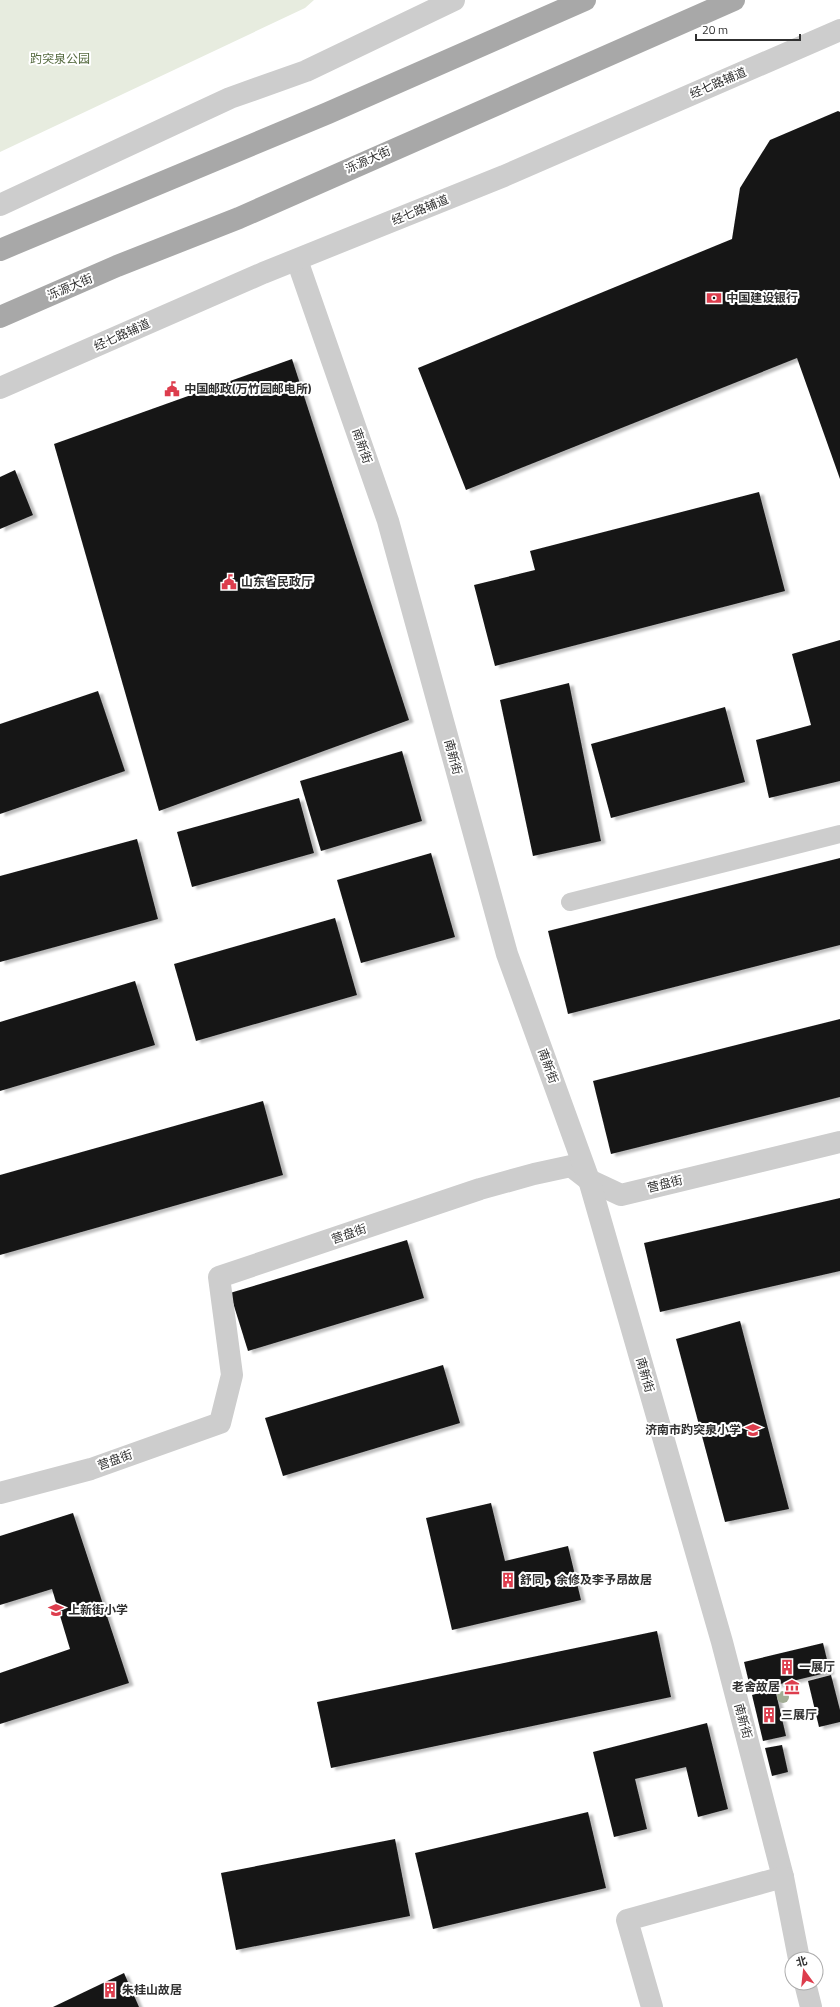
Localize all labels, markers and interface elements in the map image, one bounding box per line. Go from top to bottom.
scale bar [696,16,800,42]
text: 20 m [702,20,728,39]
park label: 趵突泉公园 [30,49,90,68]
street label: 经七路辅道 [686,62,749,103]
street label: 泺源大街 [342,141,394,178]
street label: 经七路辅道 [388,189,451,230]
street label: 泺源大街 [44,268,96,305]
place label: 中国建设银行 [726,288,798,307]
bank icon: 中国建设银行 [705,289,723,307]
street label: 经七路辅道 [91,314,153,355]
place label: 中国邮政(万竹园邮电所) [184,379,312,398]
public building icon: 中国邮政(万竹园邮电所) [163,380,181,398]
street label: 南新街 [348,426,377,466]
place label: 山东省民政厅 [241,572,313,591]
public building icon: 山东省民政厅 [220,573,238,591]
street label: 南新街 [440,737,467,777]
street label: 南新街 [533,1046,564,1086]
street label: 营盘街 [645,1170,685,1197]
street label: 营盘街 [329,1219,369,1248]
street label: 南新街 [631,1355,660,1395]
place label: 济南市趵突泉小学 [645,1420,741,1439]
school or university icon: 济南市趵突泉小学 [744,1421,762,1439]
street label: 营盘街 [95,1444,135,1475]
place label: 舒同，余修及李予昂故居 [520,1570,652,1589]
building icon: 舒同，余修及李予昂故居 [499,1571,517,1589]
place label: 上新街小学 [68,1600,128,1619]
school or university icon: 上新街小学 [47,1601,65,1619]
place label: 一展厅 [799,1657,835,1676]
building icon: 一展厅 [778,1658,796,1676]
place label: 老舍故居 [732,1677,780,1696]
museum icon: 老舍故居 [783,1678,801,1696]
street label: 南新街 [730,1701,757,1741]
place label: 三展厅 [781,1705,817,1724]
building icon: 三展厅 [760,1706,778,1724]
north arrow [784,1951,824,1991]
text: 北 [794,1952,809,1970]
place label: 朱桂山故居 [122,1980,182,1999]
building icon: 朱桂山故居 [101,1981,119,1999]

